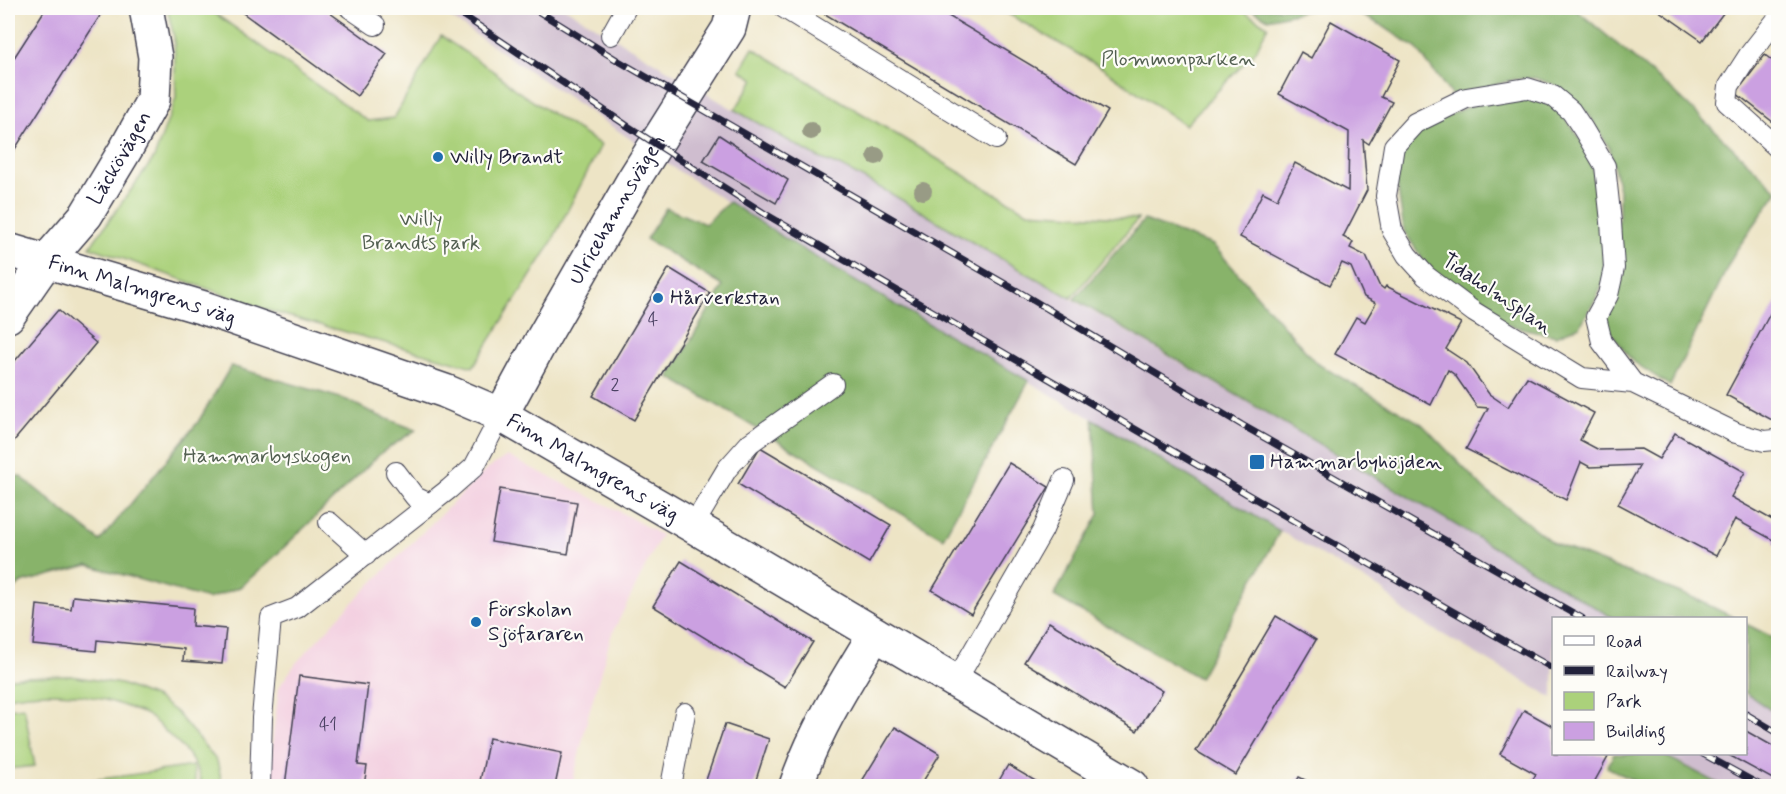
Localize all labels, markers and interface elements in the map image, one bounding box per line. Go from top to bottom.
park label: Plommonparken [1101,45,1256,73]
street label: Läckövägen [81,106,158,210]
street label: Ulricehamnsvägen [562,129,673,290]
place label: Willy Brandt [450,143,563,171]
marker: Willy Brandt [431,150,445,164]
park label: Willy Brandts park [362,205,480,257]
street label: Tidaholmsplan [1436,247,1558,342]
street label: Finn Malmgrens väg [45,249,240,332]
place label: Hårverkstan [670,284,780,312]
marker: Hårverkstan [651,291,665,305]
house number: 4 [648,308,658,332]
house number: 2 [611,373,620,397]
street label: Finn Malmgrens väg [501,407,684,529]
park label: Hammarbyskogen [183,442,351,471]
place label: Hammarbyhöjden [1270,448,1443,476]
marker: Hammarbyhöjden [1248,453,1266,471]
place label: Förskolan Sjöfararen [488,596,584,648]
marker: Förskolan Sjöfararen [469,615,483,629]
legend [1552,617,1747,755]
text: Road [1606,630,1642,654]
text: Railway [1606,660,1668,684]
text: Park [1606,690,1642,714]
house number: 41 [319,713,337,737]
text: Building [1606,720,1666,746]

